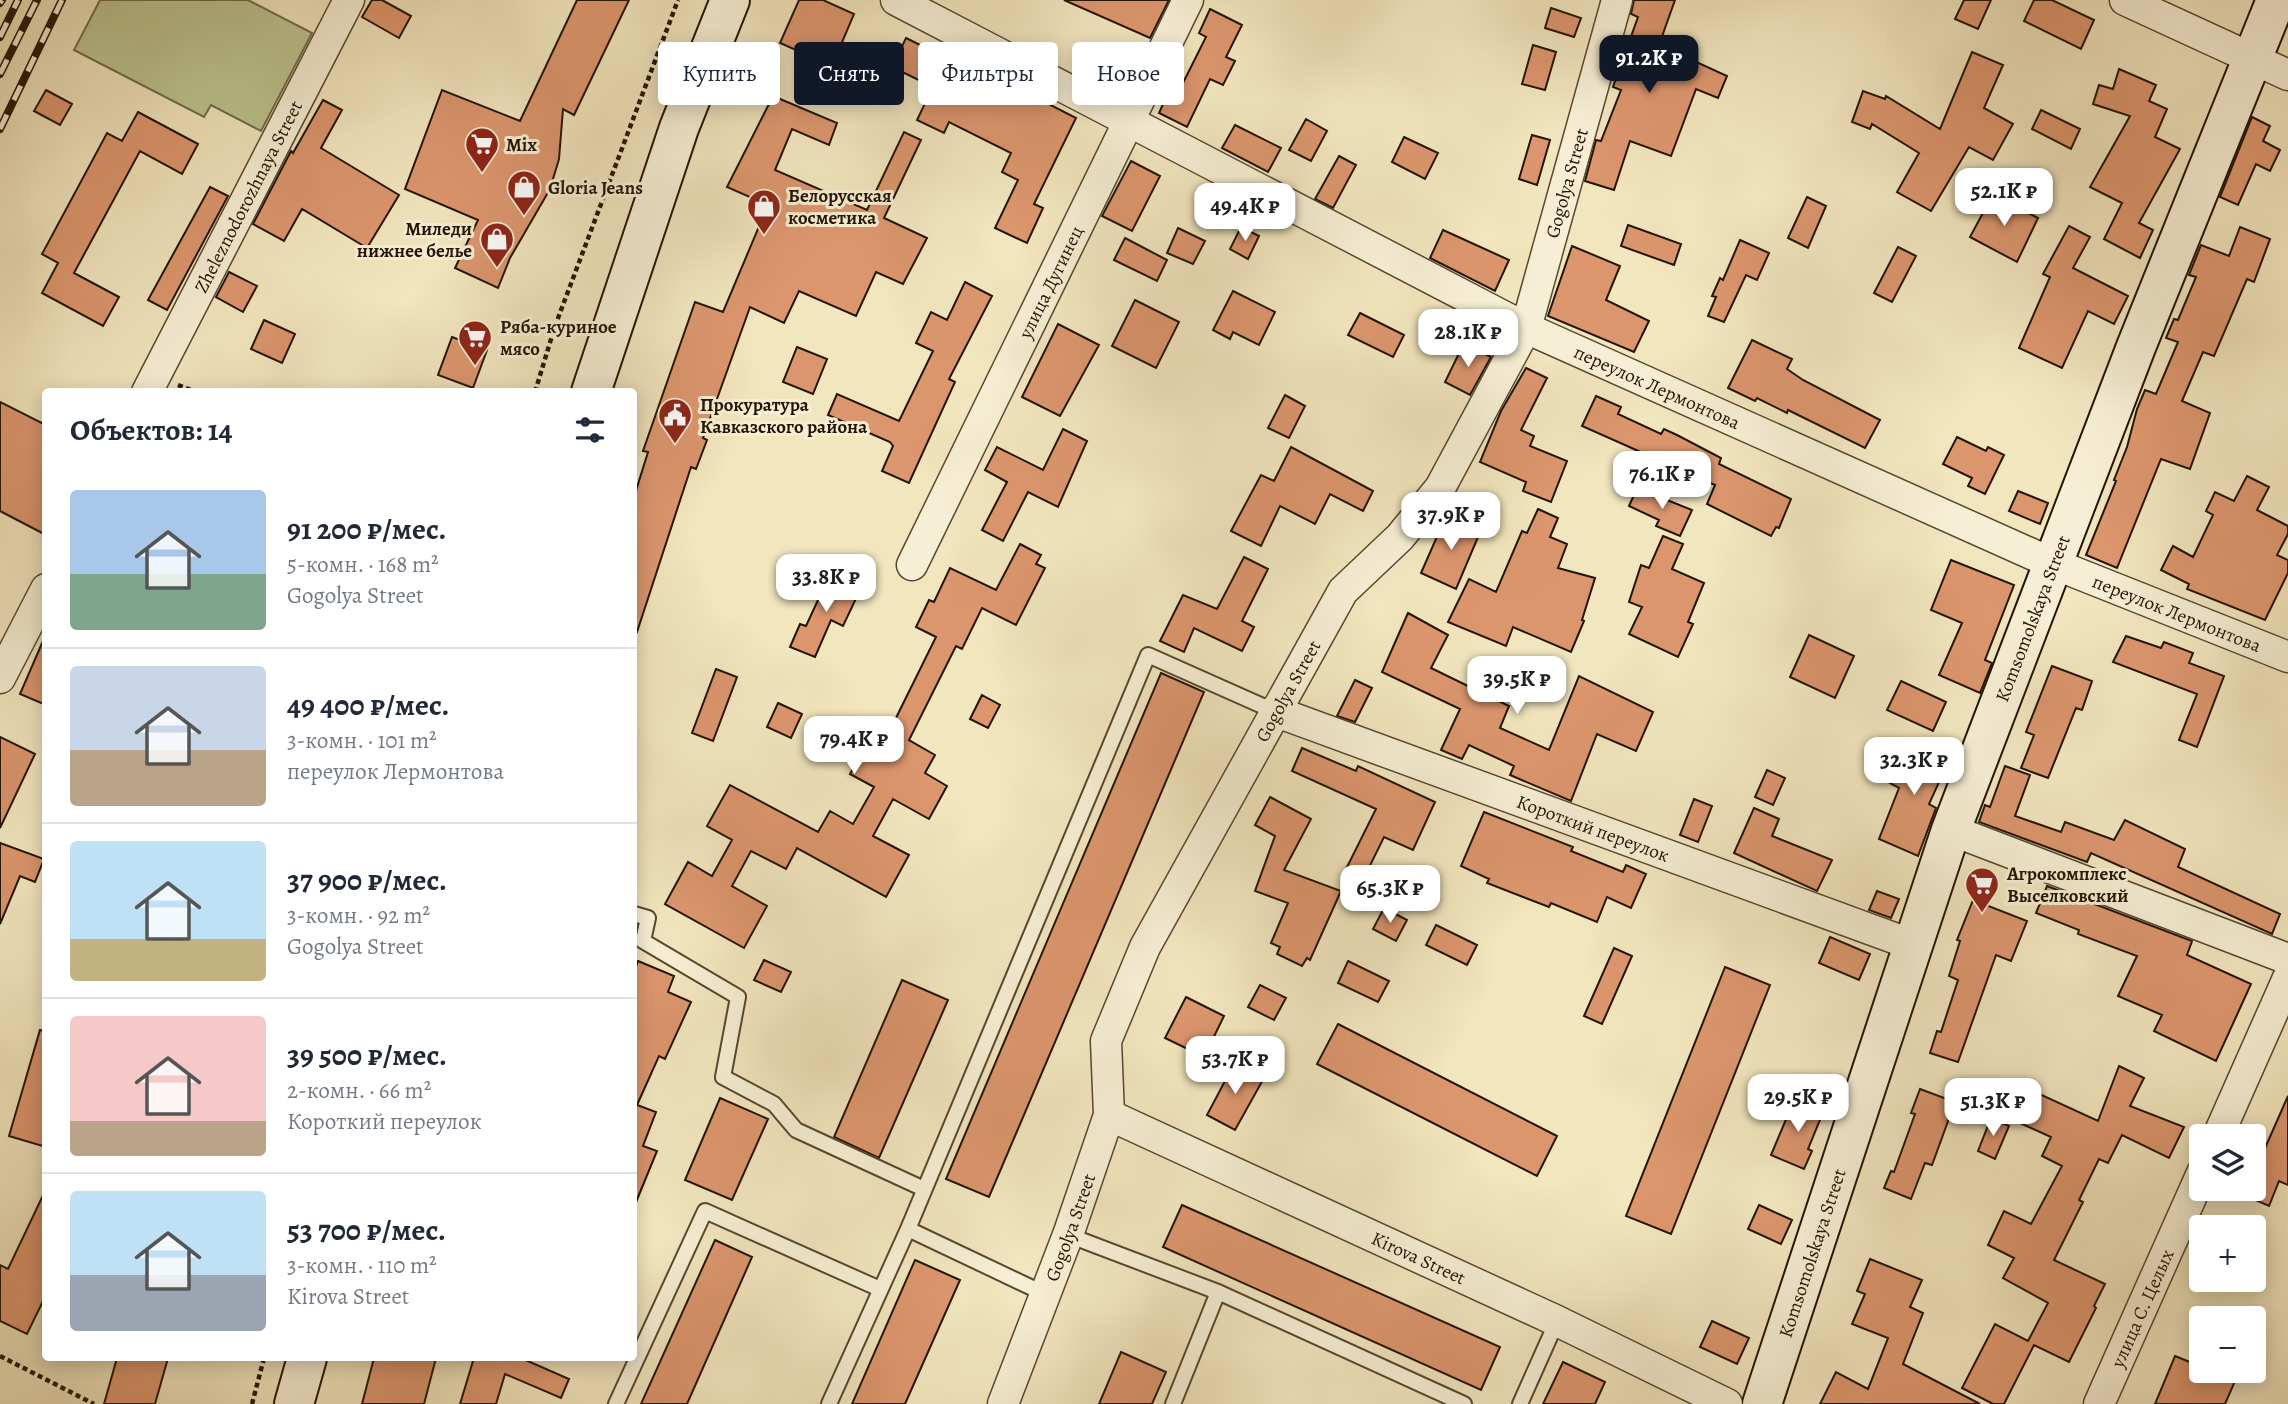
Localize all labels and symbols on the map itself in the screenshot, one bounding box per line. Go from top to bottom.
pin: 91.2K ₽ [1584,36,1714,95]
street label: Zheleznodorozhnaya Street [188,96,309,297]
supermarket icon: Mix [463,125,501,174]
street label: Gogolya Street [1540,125,1595,241]
place label: Mix [506,132,537,158]
shop icon: Gloria Jeans [505,168,543,217]
pin: 52.1K ₽ [1939,168,2069,228]
place label: Gloria Jeans [548,175,643,201]
place label: Белорусская косметика [788,183,892,231]
pin: 49.4K ₽ [1180,184,1310,243]
shop icon: Белорусская косметика [745,187,783,236]
place label: Миледи нижнее белье [357,216,472,264]
shop icon: Миледи нижнее белье [478,220,516,269]
street label: улица Дугинец [1012,222,1090,344]
pin: 28.1K ₽ [1403,310,1533,369]
place label: Ряба-куриное мясо [500,314,617,362]
supermarket icon: Ряба-куриное мясо [456,318,494,367]
street label: переулок Лермонтова [1570,339,1744,436]
place label: Прокуратура Кавказского района [700,392,868,440]
public building icon: Прокуратура Кавказского района [656,396,694,445]
pin: 76.1K ₽ [1597,452,1727,511]
pin: 37.9K ₽ [1386,492,1516,552]
street label: Komsomolskaya Street [1989,532,2077,706]
pin: 33.8K ₽ [761,554,891,614]
street label: переулок Лермонтова [2088,569,2265,659]
street label: Gogolya Street [1250,635,1327,747]
pin: 39.5K ₽ [1452,656,1582,716]
pin: 79.4K ₽ [789,716,919,776]
pin: 32.3K ₽ [1849,738,1979,797]
street label: Короткий переулок [1513,789,1673,869]
place label: Агрокомплекс Выселковский [2006,861,2129,909]
supermarket icon: Агрокомплекс Выселковский [1963,865,2001,914]
pin: 65.3K ₽ [1325,866,1455,925]
pin: 53.7K ₽ [1170,1036,1300,1096]
pin: 29.5K ₽ [1733,1074,1863,1134]
pin: 51.3K ₽ [1928,1078,2058,1138]
street label: Komsomolskaya Street [1773,1165,1853,1341]
street label: Gogolya Street [1039,1170,1102,1285]
street label: Kirova Street [1367,1225,1470,1291]
street label: улица С. Целых [2105,1245,2181,1373]

